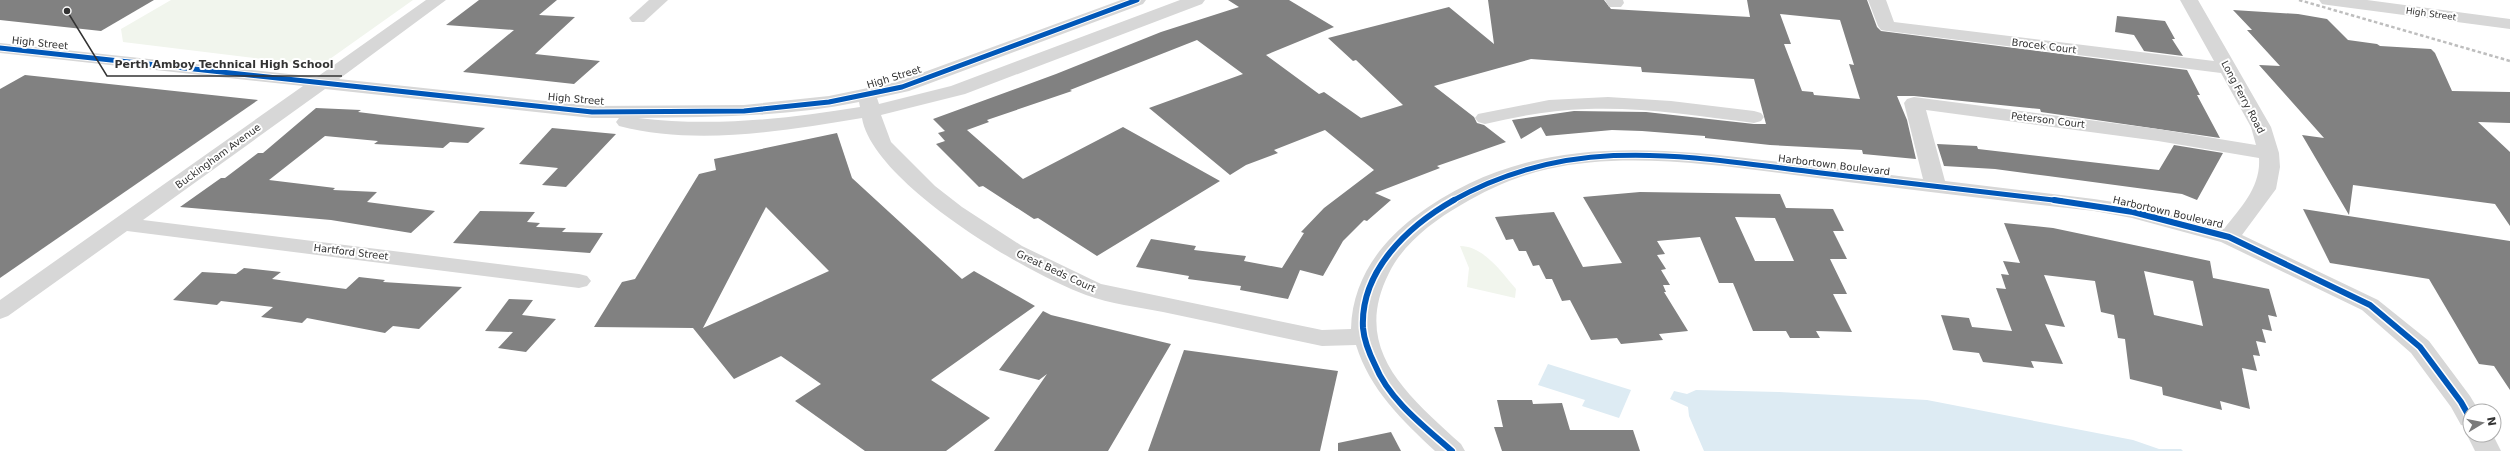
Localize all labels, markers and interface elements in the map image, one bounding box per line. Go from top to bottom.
street label: High Street [2405,6,2457,23]
street label: High Street [11,35,69,51]
street label: Brocek Court [2011,37,2077,55]
callout: Perth Amboy Technical High School [107,53,342,76]
text: Perth Amboy Technical High School [115,58,333,71]
street label: Long Ferry Road [2219,59,2267,135]
street label: High Street [865,63,923,91]
street label: High Street [547,91,605,107]
street label: Peterson Court [2010,110,2086,130]
street label: Buckingham Avenue [173,121,263,191]
street label: Harbortown Boulevard [1777,153,1891,177]
street label: Harbortown Boulevard [2112,194,2224,230]
street label: Hartford Street [313,242,389,262]
street label: Great Beds Court [1015,248,1097,294]
north arrow [2462,403,2502,443]
text: N [2484,416,2499,427]

